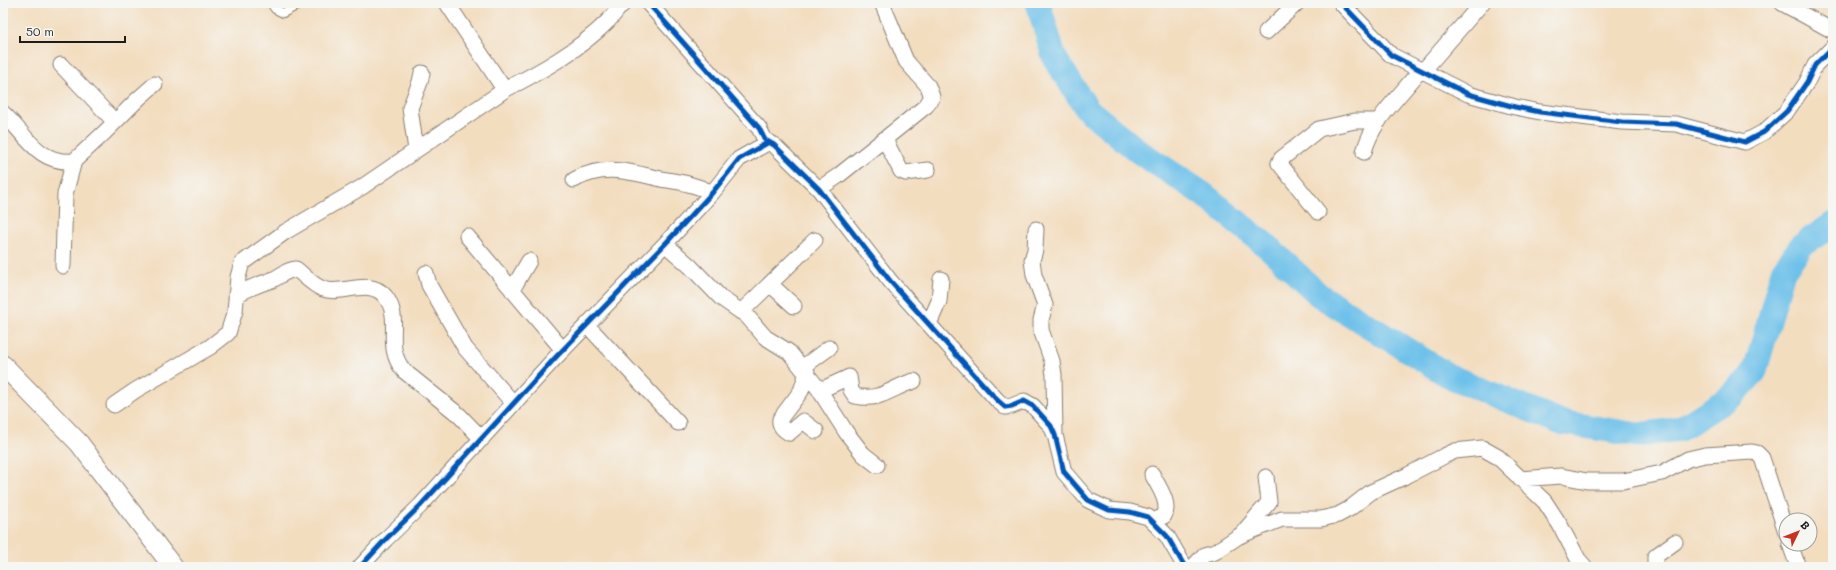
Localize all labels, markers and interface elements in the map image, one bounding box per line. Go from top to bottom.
scale bar [20,18,125,44]
text: 50 m [26,23,54,39]
north arrow [1778,512,1818,552]
text: B [1798,517,1814,533]

